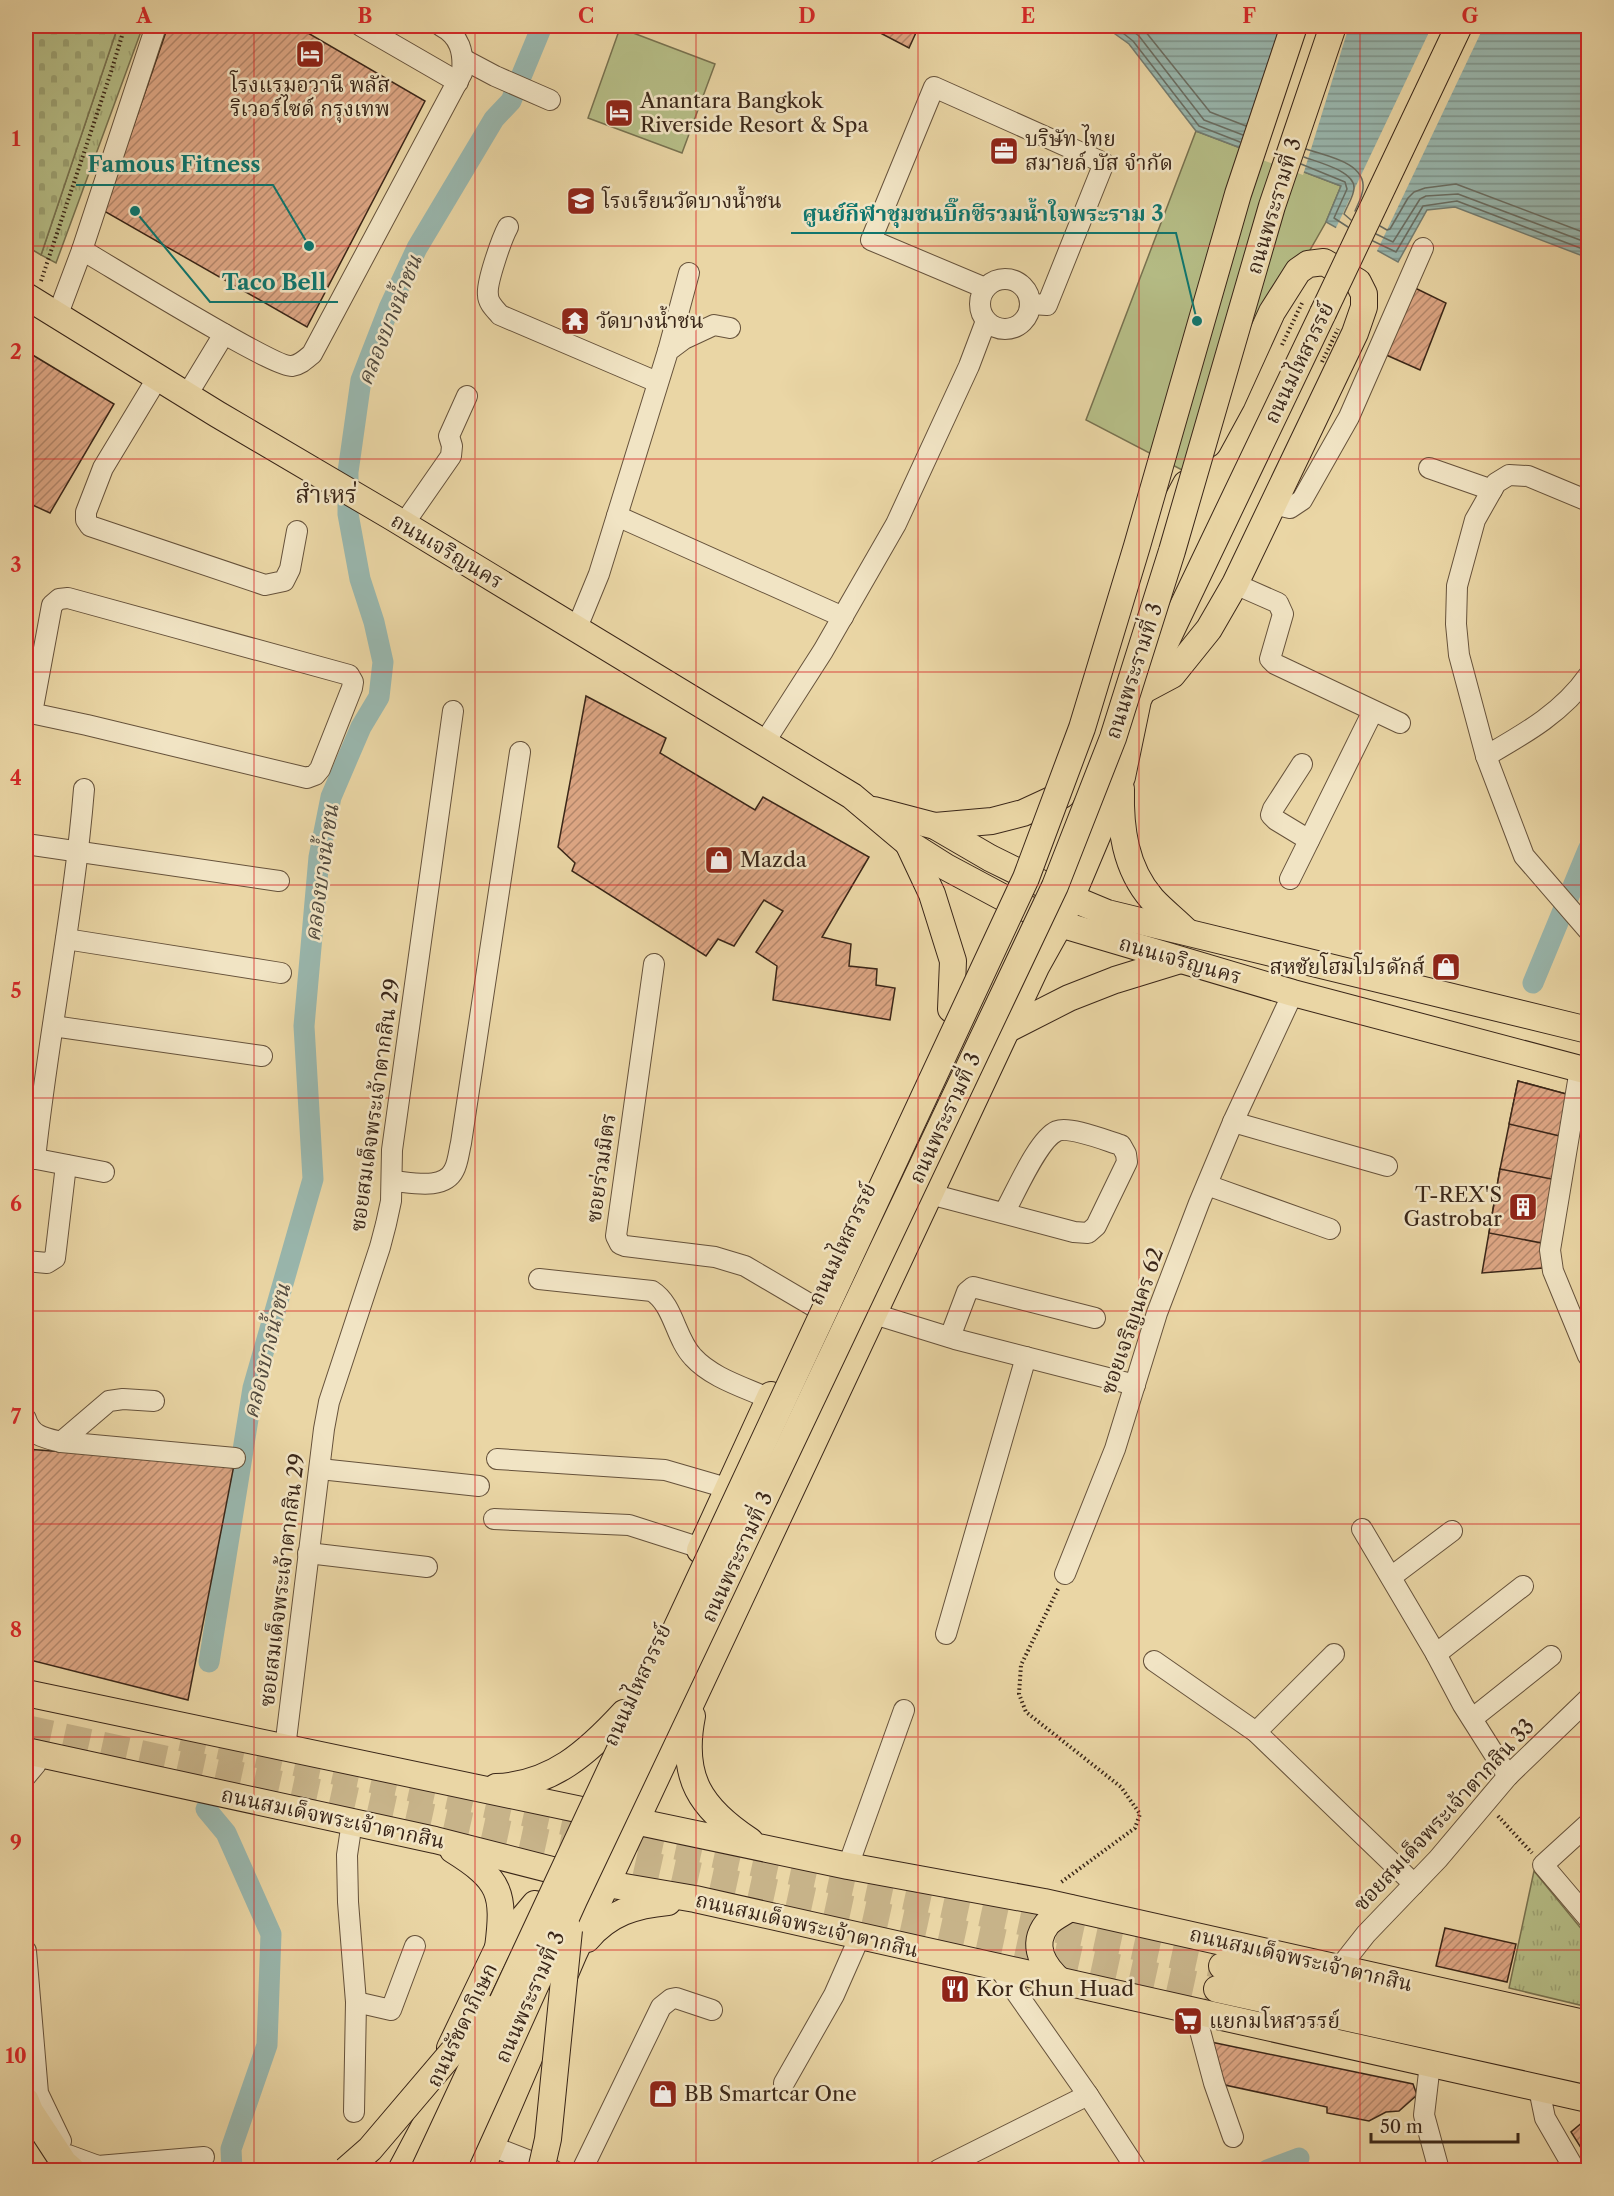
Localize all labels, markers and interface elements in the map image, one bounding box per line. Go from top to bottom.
text: A [135,4,152,28]
text: B [358,4,373,28]
text: C [578,4,594,28]
text: D [798,4,816,28]
text: E [1021,4,1035,28]
text: F [1242,4,1256,28]
text: G [1462,4,1479,28]
hotel icon: โรงแรมอวานี พลัส ริเวอร์ไซด์ กรุงเทพ [294,38,326,70]
place label: โรงแรมอวานี พลัส ริเวอร์ไซด์ กรุงเทพ [229,70,390,123]
place label: Anantara Bangkok Riverside Resort & Spa [639,88,869,137]
hotel icon: Anantara Bangkok Riverside Resort & Spa [603,97,635,129]
place label: บริษัท ไทย สมายล์ บัส จำกัด [1025,124,1173,175]
text: 1 [12,127,21,151]
street label: ถนนพระรามที่ 3 [1238,134,1306,277]
office icon: บริษัท ไทย สมายล์ บัส จำกัด [988,135,1020,167]
callout: Famous Fitness [76,145,273,185]
text: Famous Fitness [87,151,261,178]
school or university icon: โรงเรียนวัดบางน้ำชน [565,185,597,217]
place label: โรงเรียนวัดบางน้ำชน [601,185,782,213]
callout: ศูนย์กีฬาชุมชนบิ๊กซีรวมน้ำใจพระราม 3 [791,193,1176,233]
text: ศูนย์กีฬาชุมชนบิ๊กซีรวมน้ำใจพระราม 3 [802,197,1164,228]
water label: คลองบางน้ำชน [348,249,428,389]
callout: Taco Bell [210,262,338,302]
text: Taco Bell [222,269,327,296]
street label: ถนนมไหสวรรย์ [1257,297,1339,427]
temple icon: วัดบางน้ำชน [559,305,591,337]
place label: วัดบางน้ำชน [596,305,704,333]
text: 2 [10,340,22,364]
district label: สำเหร่ [295,480,357,509]
street label: ถนนเจริญนคร [387,507,508,594]
text: 3 [10,553,22,577]
street label: ถนนพระรามที่ 3 [1097,599,1167,742]
text: 4 [10,766,22,790]
water label: คลองบางน้ำชน [296,802,345,943]
shop icon: Mazda [703,844,735,876]
place label: Mazda [740,847,808,872]
street label: ถนนเจริญนคร [1116,930,1244,989]
shop icon: สหชัยโฮมโปรดักส์ [1430,951,1462,983]
place label: สหชัยโฮมโปรดักส์ [1270,952,1425,979]
street label: ซอยสมเด็จพระเจ้าตากสิน 29 [344,977,405,1233]
text: 5 [10,979,22,1003]
street label: ถนนพระรามที่ 3 [901,1047,986,1187]
street label: ซอยร่วมมิตร [580,1112,621,1224]
street label: ถนนมไหสวรรย์ [801,1178,881,1309]
place label: T-REX'S Gastrobar [1404,1182,1502,1231]
building icon: T-REX'S Gastrobar [1507,1191,1539,1223]
text: 6 [10,1192,22,1216]
street label: ซอยเจริญนคร 62 [1095,1244,1168,1397]
water label: คลองบางน้ำชน [234,1280,296,1421]
text: 7 [11,1405,22,1429]
street label: ซอยสมเด็จพระเจ้าตากสิน 29 [254,1452,309,1708]
street label: ถนนพระรามที่ 3 [693,1486,778,1626]
text: 8 [10,1618,22,1642]
street label: ถนนมไหสวรรย์ [596,1619,676,1750]
street label: ซอยสมเด็จพระเจ้าตากสิน 33 [1348,1713,1539,1916]
street label: ถนนสมเด็จพระเจ้าตากสิน [219,1782,447,1853]
text: 9 [10,1831,22,1855]
street label: ถนนสมเด็จพระเจ้าตากสิน [693,1887,921,1962]
street label: ถนนสมเด็จพระเจ้าตากสิน [1187,1921,1415,1996]
street label: ถนนพระรามที่ 3 [487,1926,570,2067]
street label: ถนนรัชดาภิเษก [421,1959,502,2091]
restaurant icon: Kor Chun Huad [939,1973,971,2005]
place label: Kor Chun Huad [976,1976,1134,2001]
supermarket icon: แยกมโหสวรรย์ [1172,2005,1204,2037]
place label: แยกมโหสวรรย์ [1209,2006,1340,2033]
text: 10 [5,2044,27,2068]
shop icon: BB Smartcar One [647,2078,679,2110]
place label: BB Smartcar One [684,2081,857,2106]
scale bar [1371,2106,1518,2144]
text: 50 m [1380,2116,1423,2138]

